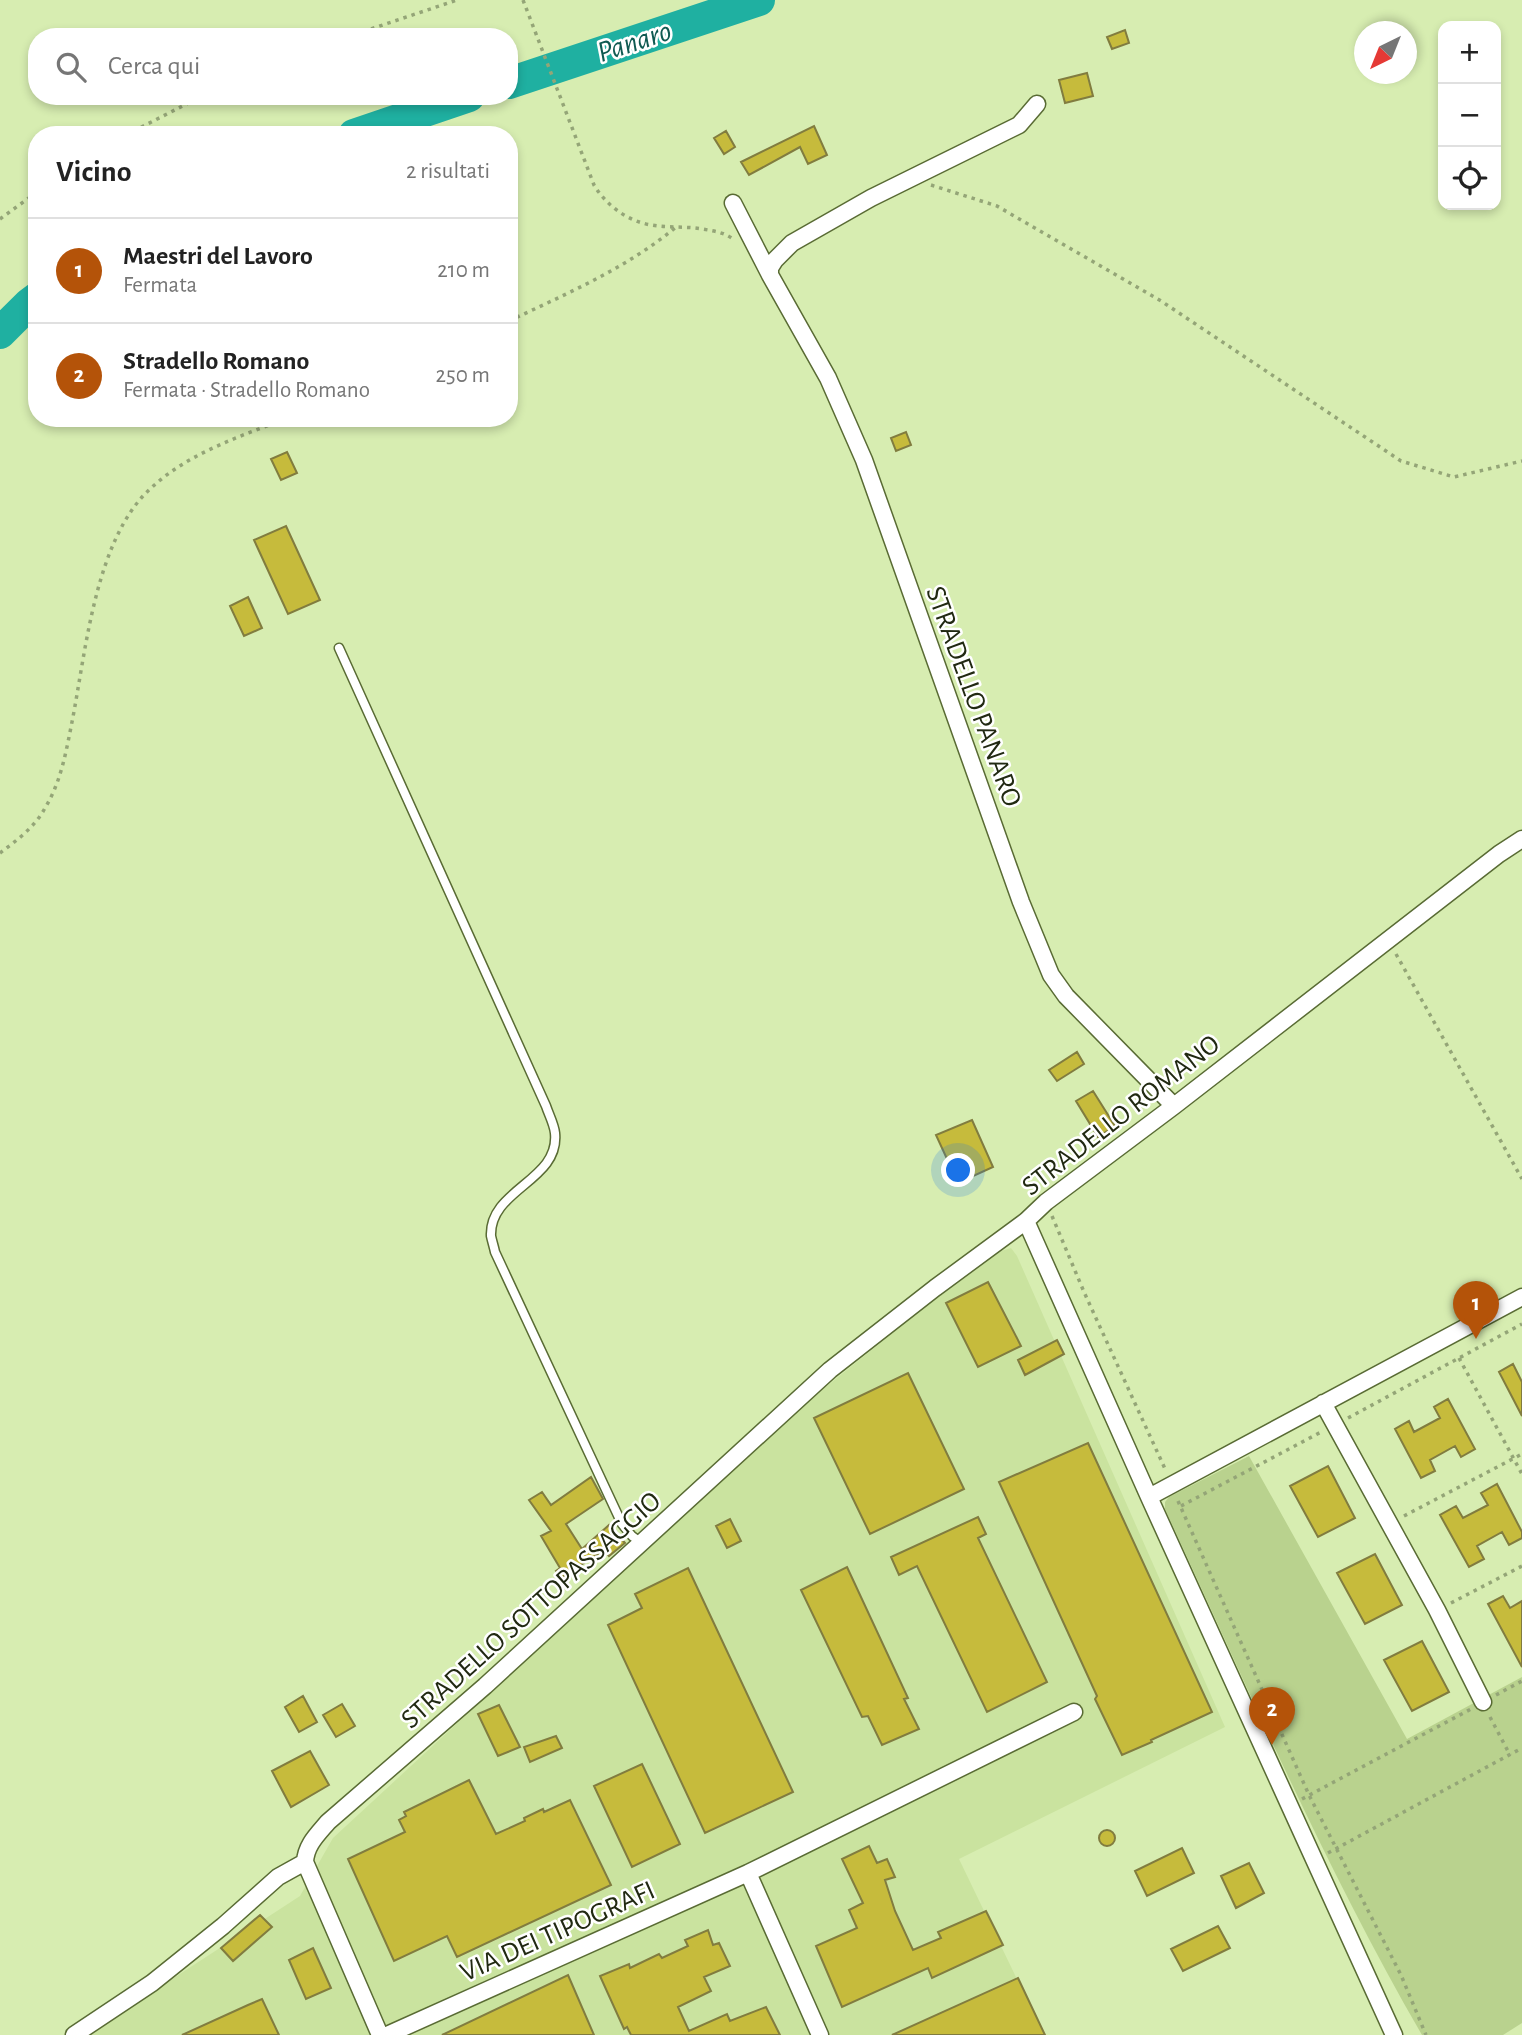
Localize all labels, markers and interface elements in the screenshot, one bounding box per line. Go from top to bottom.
water label: Panaro [593,16,675,68]
north arrow [1354,21,1417,84]
map controls [1438,21,1501,210]
button: + [1438,21,1501,84]
search box [28,28,518,105]
icon: search [52,48,90,86]
text: Cerca qui [108,53,200,79]
button: − [1438,84,1501,147]
button: locate [1438,147,1501,210]
text: Vicino [56,157,132,187]
text: 2 risultati [406,160,490,183]
text: Maestri del Lavoro [123,243,313,269]
text: 1 [75,259,83,282]
text: 210 m [437,259,490,282]
text: Fermata [123,274,197,297]
text: Stradello Romano [123,348,309,374]
text: 2 [74,364,84,387]
text: 250 m [436,364,490,387]
text: Fermata · Stradello Romano [123,379,370,402]
street label: STRADELLO PANARO [920,583,1026,811]
street label: STRADELLO ROMANO [1017,1030,1225,1201]
your location [941,1153,975,1187]
pin: 1 [1453,1281,1499,1339]
street label: STRADELLO SOTTOPASSAGGIO [396,1487,666,1734]
pin: 2 [1249,1687,1295,1745]
street label: VIA DEI TIPOGRAFI [456,1876,659,1987]

